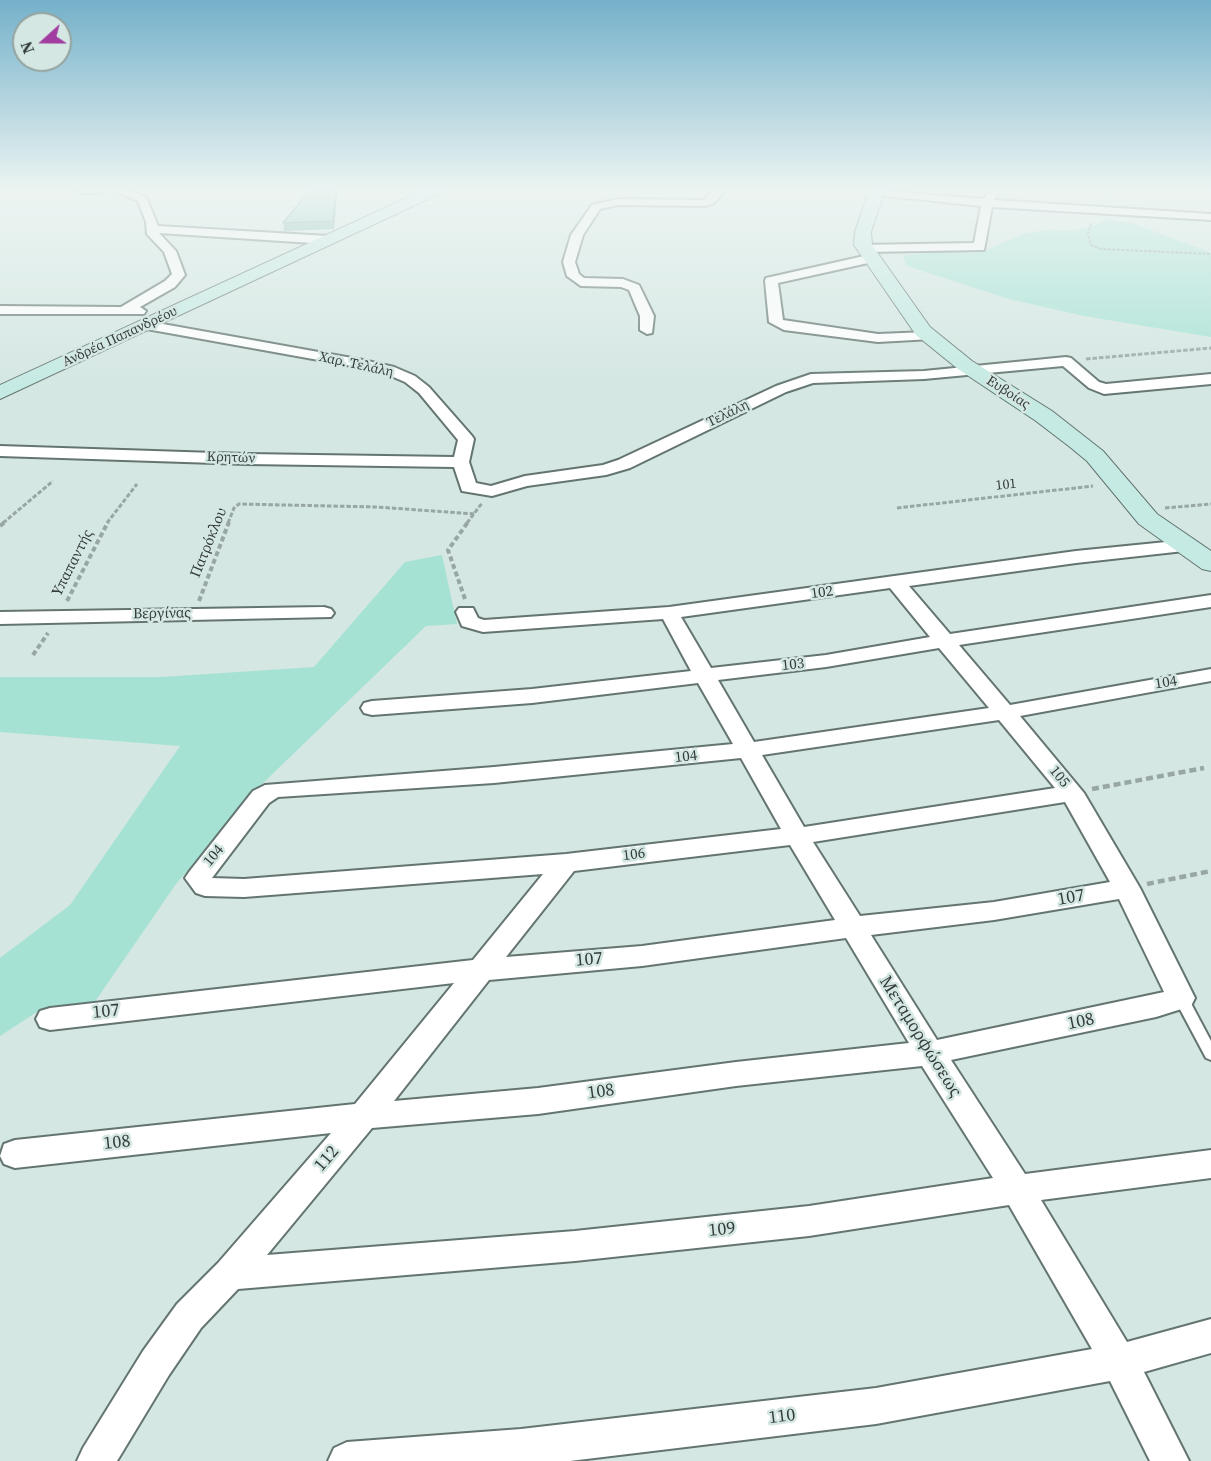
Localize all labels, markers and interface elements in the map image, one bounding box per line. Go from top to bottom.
north arrow [12,12,72,72]
text: N [15,38,39,57]
street label: Ανδρέα Παπανδρέου [60,303,180,371]
street label: Χαρ. Τελάλη [317,349,395,381]
street label: Ευβοίας [983,373,1033,413]
street label: Τελάλη [704,397,752,431]
street label: Κρητών [206,449,256,467]
street label: 101 [995,476,1017,494]
street label: Πατρόκλου [187,505,231,581]
street label: Υπαπαντής [48,526,98,600]
street label: 102 [810,583,834,603]
street label: Βεργίνας [133,604,191,624]
street label: 103 [781,655,805,675]
street label: 104 [1153,672,1179,694]
street label: 104 [674,747,698,767]
street label: 105 [1045,763,1073,791]
street label: 104 [200,842,228,870]
street label: 106 [622,845,646,865]
street label: 107 [1056,885,1086,911]
street label: 107 [575,948,603,972]
street label: Μεταμορφώσεως [874,972,966,1102]
street label: 107 [91,1000,121,1024]
street label: 108 [1066,1009,1096,1035]
street label: 108 [586,1079,616,1105]
street label: 108 [102,1131,132,1155]
street label: 112 [310,1142,344,1176]
street label: 109 [707,1218,737,1242]
street label: 110 [767,1405,797,1429]

